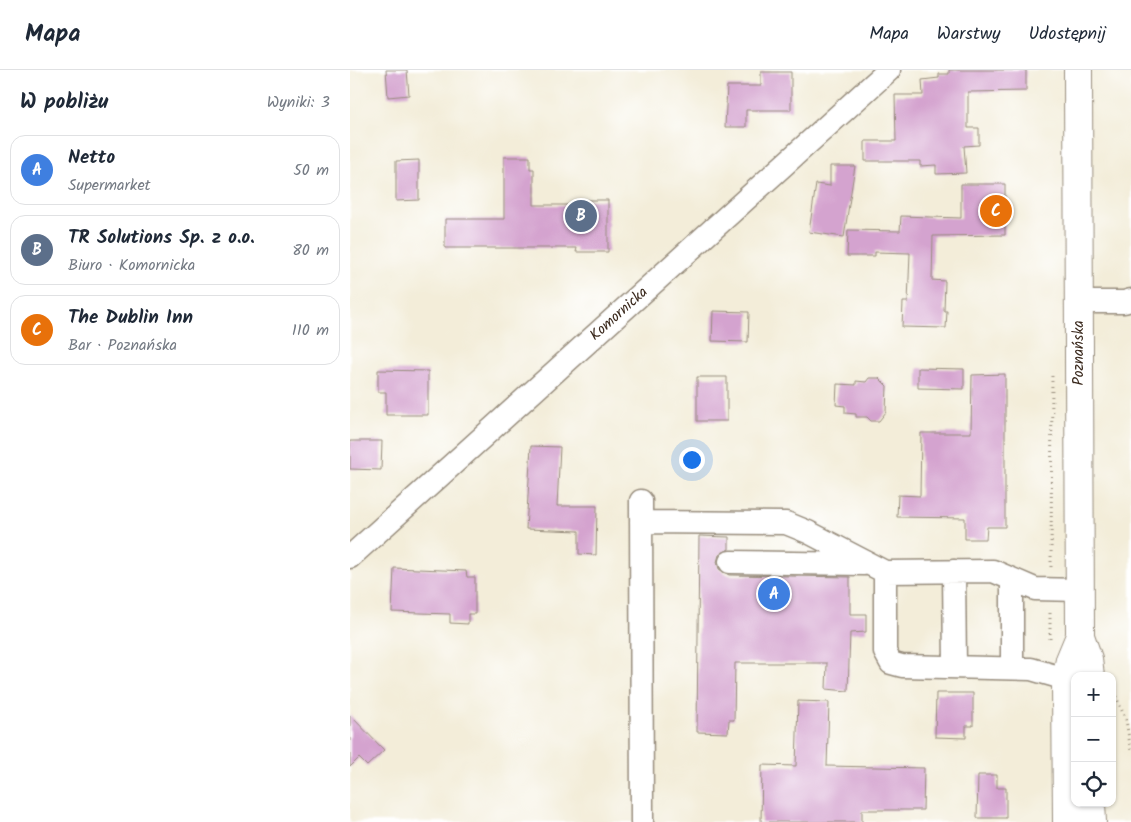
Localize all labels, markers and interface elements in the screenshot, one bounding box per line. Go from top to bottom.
text: Mapa [25,15,81,54]
text: Mapa [869,20,909,49]
text: Warstwy [937,20,1001,49]
text: Udostępnij [1029,20,1106,49]
text: W pobliżu [20,86,108,119]
text: Wyniki: 3 [267,90,330,115]
text: Netto [68,143,115,173]
text: A [32,158,42,183]
text: 50 m [293,158,329,183]
text: Supermarket [68,173,151,198]
pin: C [980,192,1012,230]
pin: B [565,197,597,235]
text: TR Solutions Sp. z o.o. [68,223,255,253]
text: B [32,238,42,263]
text: 80 m [292,238,329,263]
text: Biuro · Komornicka [68,253,195,278]
street label: Komornicka [584,281,654,347]
text: The Dublin Inn [68,303,193,333]
text: C [32,318,42,343]
text: 110 m [292,318,329,343]
street label: Poznańska [1067,320,1091,386]
text: Bar · Poznańska [68,333,177,358]
your location [679,447,705,473]
pin: A [758,575,790,613]
map controls [1071,672,1116,807]
button: + [1071,672,1116,717]
button: − [1071,717,1116,762]
button: locate [1071,762,1116,807]

